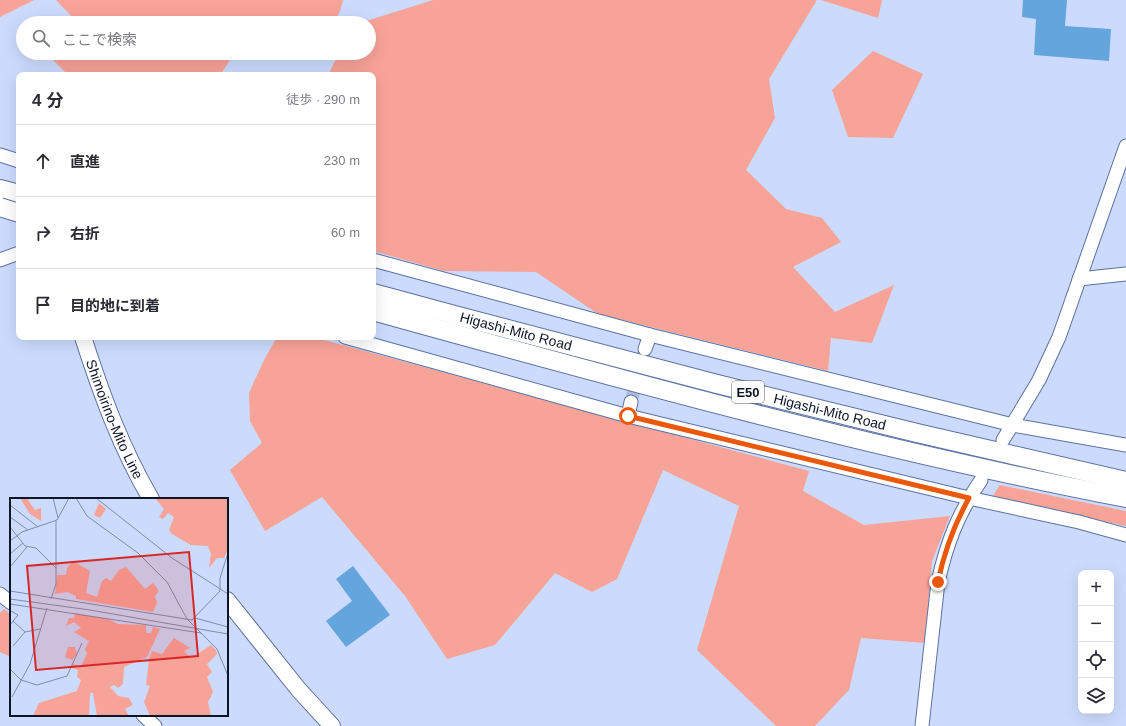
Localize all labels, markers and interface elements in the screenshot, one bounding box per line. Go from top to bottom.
search box [16,16,376,60]
icon: search [30,27,52,49]
text: ここで検索 [62,31,137,48]
text: 4 分 [32,91,63,110]
text: 徒歩 · 290 m [286,92,360,107]
icon: ahead [32,150,54,172]
text: 直進 [70,153,100,170]
text: 230 m [324,153,360,168]
icon: right [32,222,54,244]
text: 右折 [70,225,100,242]
text: 60 m [331,225,360,240]
icon: arrive [32,294,54,316]
text: 目的地に到着 [70,297,160,314]
street label: Higashi-Mito Road [458,309,574,354]
street label: Shimoirino-Mito Line [83,357,146,482]
road number: E50 [732,381,764,403]
street label: Higashi-Mito Road [772,390,888,433]
route start [619,407,637,425]
inset map [10,498,228,716]
map controls [1078,570,1114,714]
button: + [1078,570,1114,606]
route end [929,573,947,591]
button: − [1078,606,1114,642]
button: locate [1078,642,1114,678]
button: layers [1078,678,1114,714]

